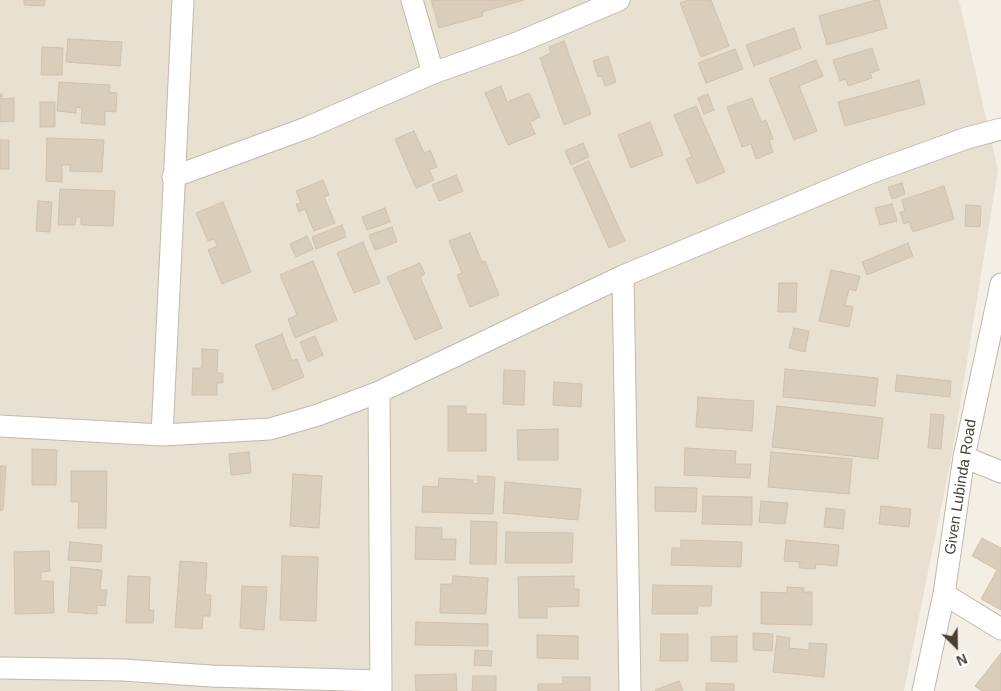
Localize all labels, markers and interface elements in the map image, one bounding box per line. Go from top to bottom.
street label: Given Lubinda Road [941,418,981,556]
north arrow [931,621,981,671]
text: N [954,650,970,669]

